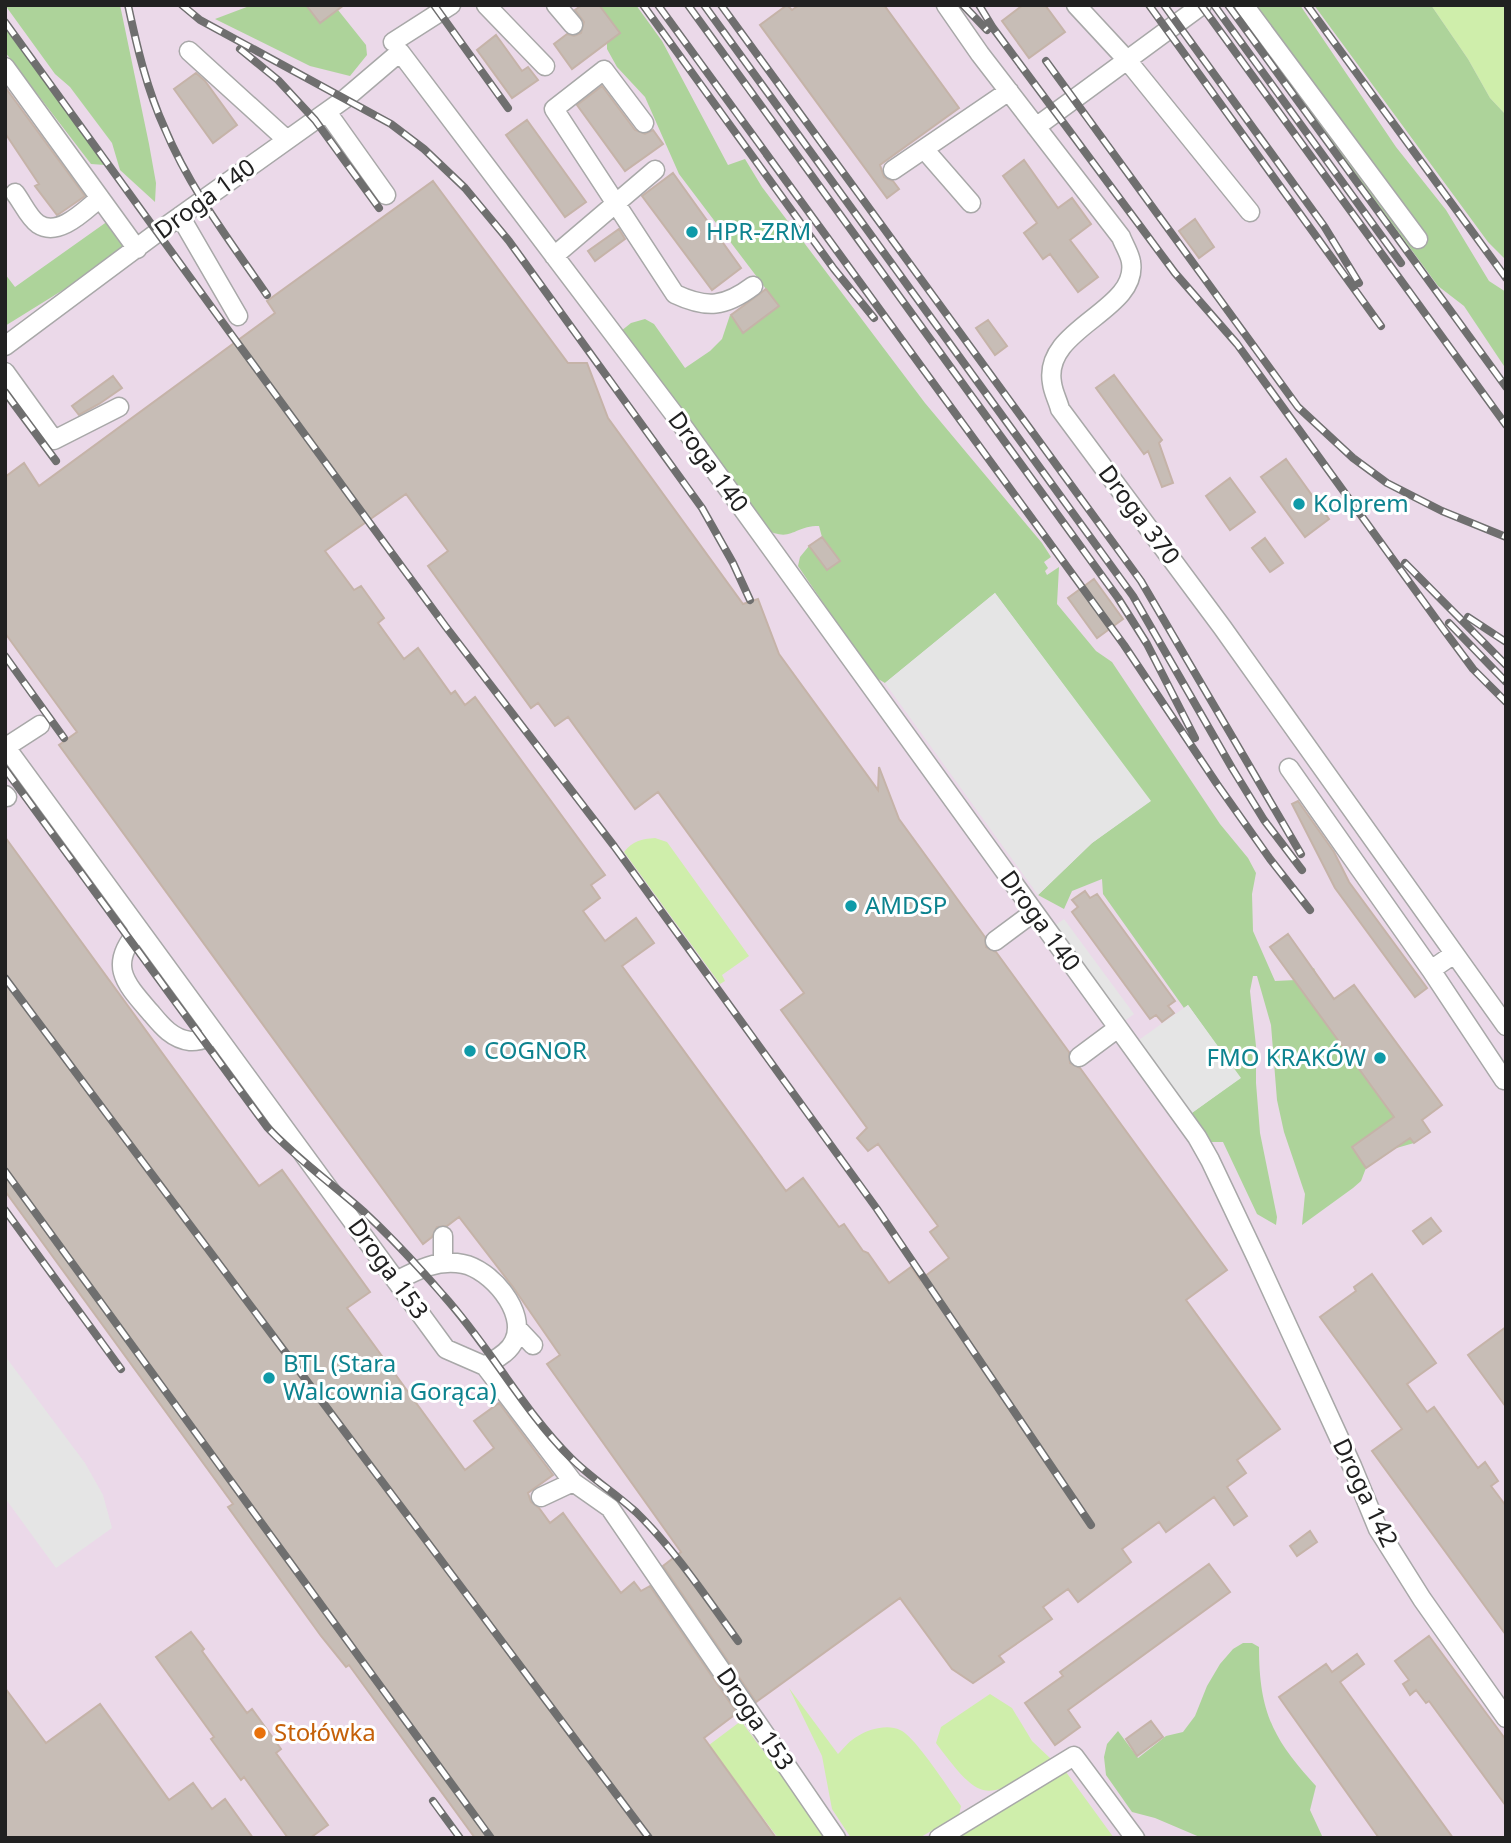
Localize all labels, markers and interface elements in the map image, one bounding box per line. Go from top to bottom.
street label: Droga 140 [147,150,261,246]
place label: HPR-ZRM [706,214,811,247]
marker: HPR-ZRM [684,224,700,240]
street label: Droga 140 [661,404,757,518]
street label: Droga 370 [1092,457,1189,571]
place label: Kolprem [1313,486,1409,519]
marker: Kolprem [1291,496,1307,512]
street label: Droga 140 [993,863,1089,977]
place label: AMDSP [865,888,947,921]
marker: AMDSP [843,898,859,914]
place label: COGNOR [484,1033,587,1066]
place label: FMO KRAKÓW [1206,1040,1367,1073]
marker: COGNOR [462,1043,478,1059]
marker: FMO KRAKÓW [1372,1050,1388,1066]
street label: Droga 153 [341,1211,437,1325]
place label: BTL (Stara Walcownia Gorąca) [283,1346,497,1407]
marker: BTL (Stara Walcownia Gorąca) [261,1370,277,1386]
street label: Droga 142 [1326,1432,1407,1552]
street label: Droga 153 [710,1660,803,1776]
place label: Stołówka [274,1715,376,1748]
marker: Stołówka [252,1725,268,1741]

